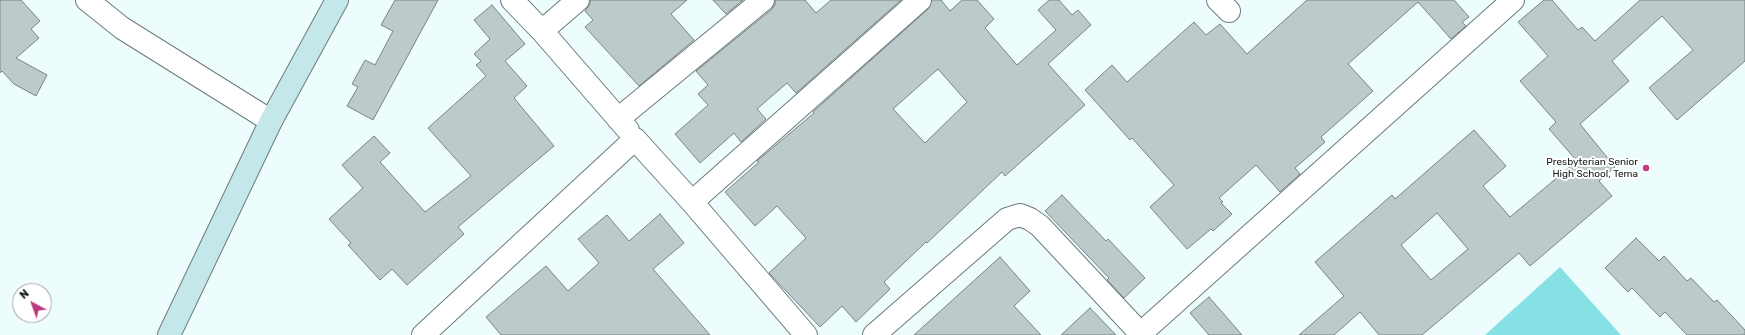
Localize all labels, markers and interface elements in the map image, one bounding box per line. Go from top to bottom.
place label: Presbyterian Senior High School, Tema [1546,156,1638,180]
marker: Presbyterian Senior High School, Tema [1641,163,1651,173]
north arrow [12,283,52,323]
text: N [17,287,32,302]

